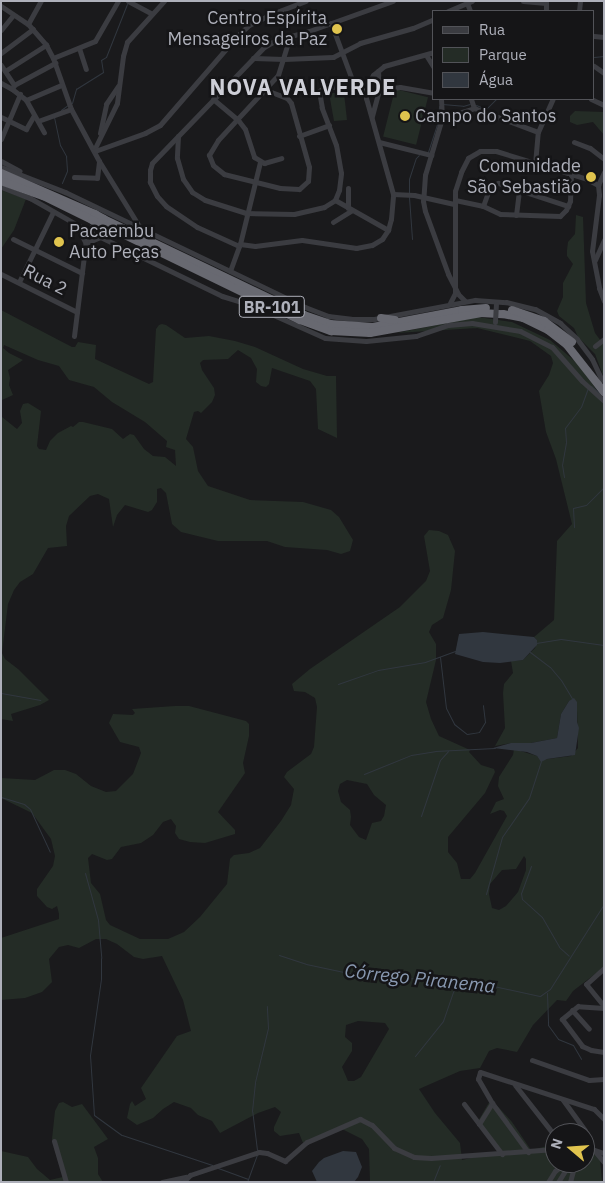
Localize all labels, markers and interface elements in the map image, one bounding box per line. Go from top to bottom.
place label: Centro Espírita Mensageiros da Paz [168,8,327,50]
legend [432,10,595,100]
text: Rua [479,20,505,39]
marker: Centro Espírita Mensageiros da Paz [331,23,343,35]
text: Parque [479,45,527,64]
text: Água [479,70,513,89]
district label: NOVA VALVERDE [208,74,398,100]
place label: Campo do Santos [415,105,556,127]
marker: Campo do Santos [399,110,411,122]
place label: Comunidade São Sebastião [467,156,581,198]
marker: Comunidade São Sebastião [585,171,597,183]
place label: Pacaembu Auto Peças [69,221,159,264]
marker: Pacaembu Auto Peças [53,236,65,248]
street label: Rua 2 [19,260,71,300]
road number: BR-101 [238,294,306,320]
water label: Córrego Piranema [343,960,497,998]
north arrow [545,1123,595,1173]
text: N [547,1136,567,1151]

